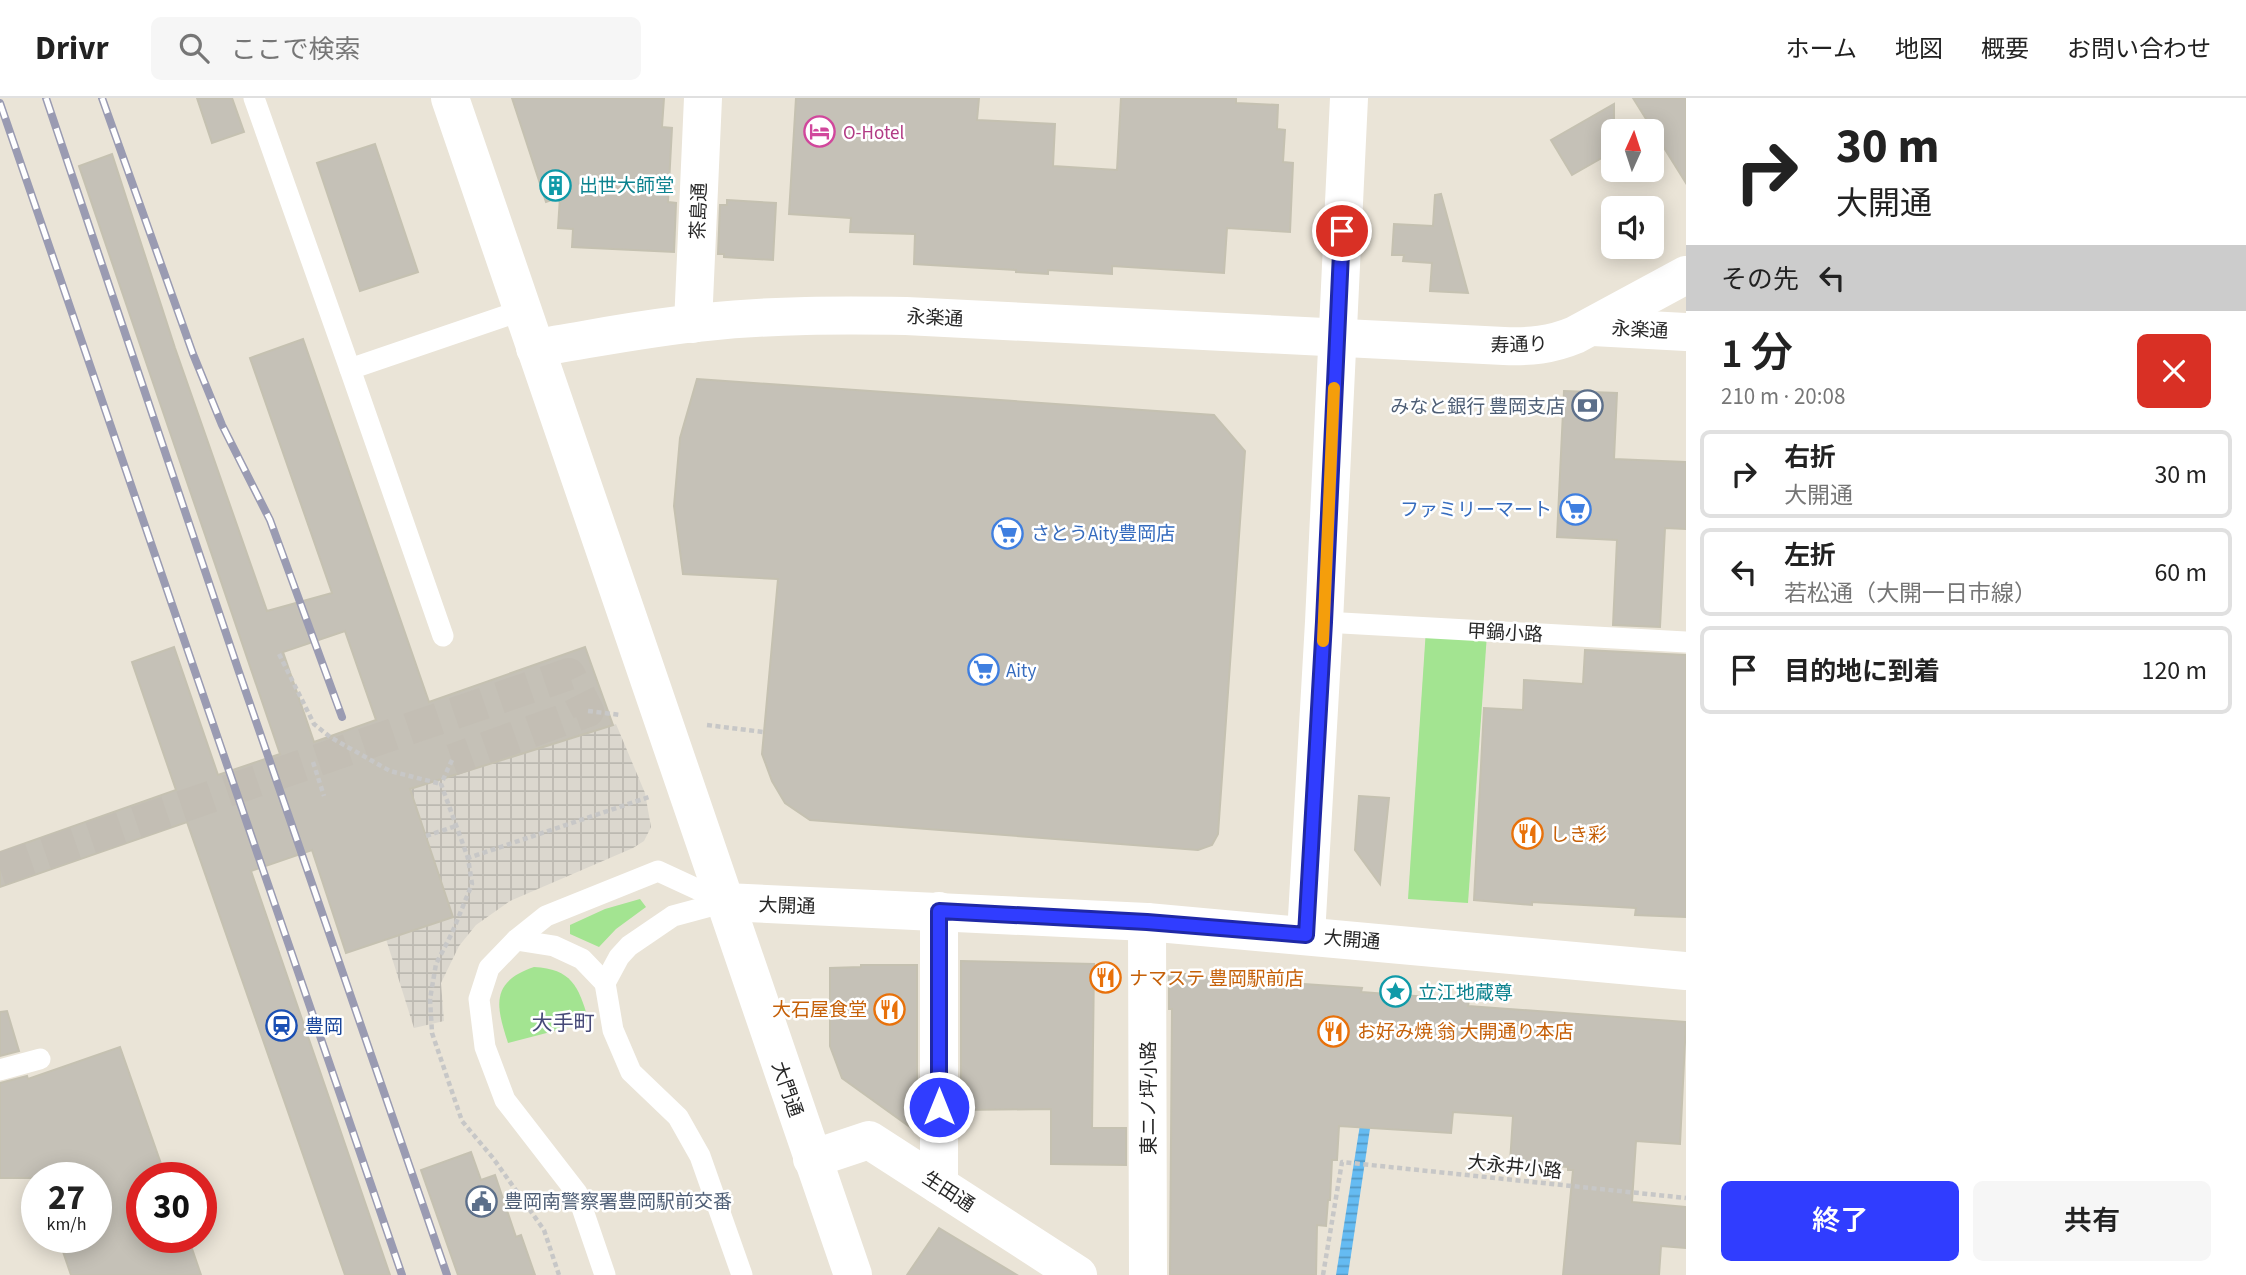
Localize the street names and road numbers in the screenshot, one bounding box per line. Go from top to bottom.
street label: 茶島通 [685,182,714,240]
street label: 永楽通 [906,304,964,333]
street label: 永楽通 [1611,316,1669,345]
street label: 寿通り [1490,331,1548,360]
street label: 甲鍋小路 [1466,618,1544,649]
street label: 大開通 [758,892,816,921]
street label: 大開通 [1322,925,1381,956]
street label: 東ニノ坪小路 [1136,1041,1163,1155]
street label: 大門通 [765,1058,809,1121]
street label: 大永井小路 [1466,1149,1564,1186]
street label: 生田通 [917,1165,979,1219]

